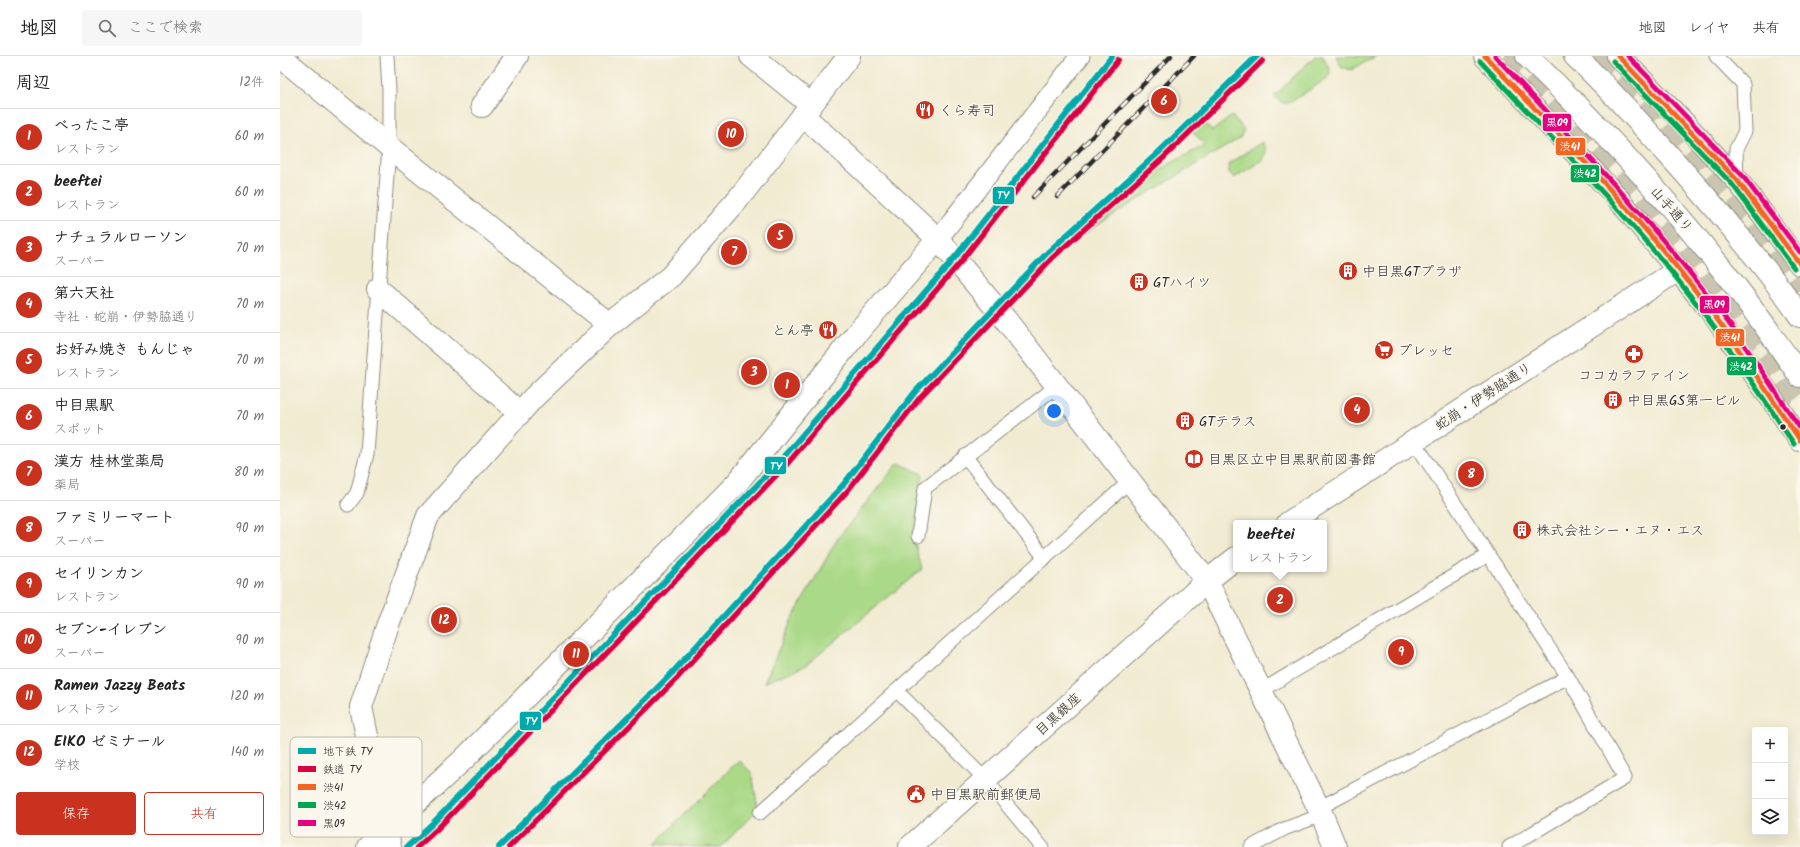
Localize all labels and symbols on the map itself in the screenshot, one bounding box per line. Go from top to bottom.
pin: 6 [1151,86,1177,116]
restaurant icon: くら寿司 [914,99,936,121]
place label: くら寿司 [939,100,995,122]
line badge: 黒09 [1542,113,1572,132]
text: 黒09 [1546,114,1569,132]
pin: 10 [718,119,744,149]
line badge: 渋41 [1555,137,1586,156]
text: 渋41 [1560,138,1581,156]
line badge: 渋42 [1570,164,1600,183]
text: 渋42 [1573,165,1597,183]
street label: 山手通り [1645,181,1698,238]
line badge: TY [992,186,1015,205]
text: TY [997,187,1010,205]
pin: 5 [767,221,793,251]
pin: 7 [721,237,747,267]
building icon: 中目黒GTプラザ [1337,260,1359,282]
place label: 中目黒GTプラザ [1362,261,1462,283]
building icon: GTハイツ [1128,271,1150,293]
place label: GTハイツ [1153,272,1211,294]
line badge: 黒09 [1699,295,1730,314]
text: 黒09 [1703,296,1726,314]
restaurant icon: とん亭 [817,319,839,341]
place label: とん亭 [772,320,814,342]
line badge: 渋41 [1715,328,1745,347]
text: 渋41 [1720,329,1741,347]
supermarket icon: プレッセ [1373,339,1395,361]
place label: プレッセ [1398,340,1454,362]
pharmacy icon: ココカラファイン [1623,343,1645,365]
line badge: 渋42 [1726,356,1757,376]
pin: 3 [741,357,767,387]
street label: 蛇崩・伊勢脇通り [1431,357,1537,437]
text: 渋42 [1729,358,1753,376]
place label: ココカラファイン [1578,365,1690,387]
pin: 1 [774,370,800,400]
building icon: 中目黒GS第一ビル [1602,389,1624,411]
place label: 中目黒GS第一ビル [1627,390,1741,412]
pin: 4 [1344,395,1370,425]
your location [1044,401,1064,421]
building icon: GTテラス [1174,410,1196,432]
place label: GTテラス [1199,411,1256,433]
unlabelled marker [1778,422,1788,432]
library icon: 目黒区立中目黒駅前図書館 [1183,448,1205,470]
place label: 目黒区立中目黒駅前図書館 [1208,449,1376,471]
line badge: TY [764,456,787,475]
text: TY [770,458,783,476]
pin: 8 [1458,459,1484,489]
building icon: 株式会社シー・エヌ・エス [1511,519,1533,541]
place label: 株式会社シー・エヌ・エス [1536,520,1704,542]
pin: 2 [1267,585,1293,615]
pin: 12 [431,605,457,635]
pin: 9 [1388,637,1414,667]
pin: 11 [563,639,589,669]
street label: 目黒銀座 [1031,688,1087,742]
line badge: TY [519,711,542,731]
text: TY [525,713,538,731]
legend [290,737,422,837]
text: 地下鉄 TY [323,743,373,761]
text: 鉄道 TY [323,761,362,779]
text: 渋41 [323,779,344,797]
public building icon: 中目黒駅前郵便局 [905,783,927,805]
place label: 中目黒駅前郵便局 [930,784,1042,806]
text: 渋42 [323,797,346,815]
text: 黒09 [323,815,345,833]

